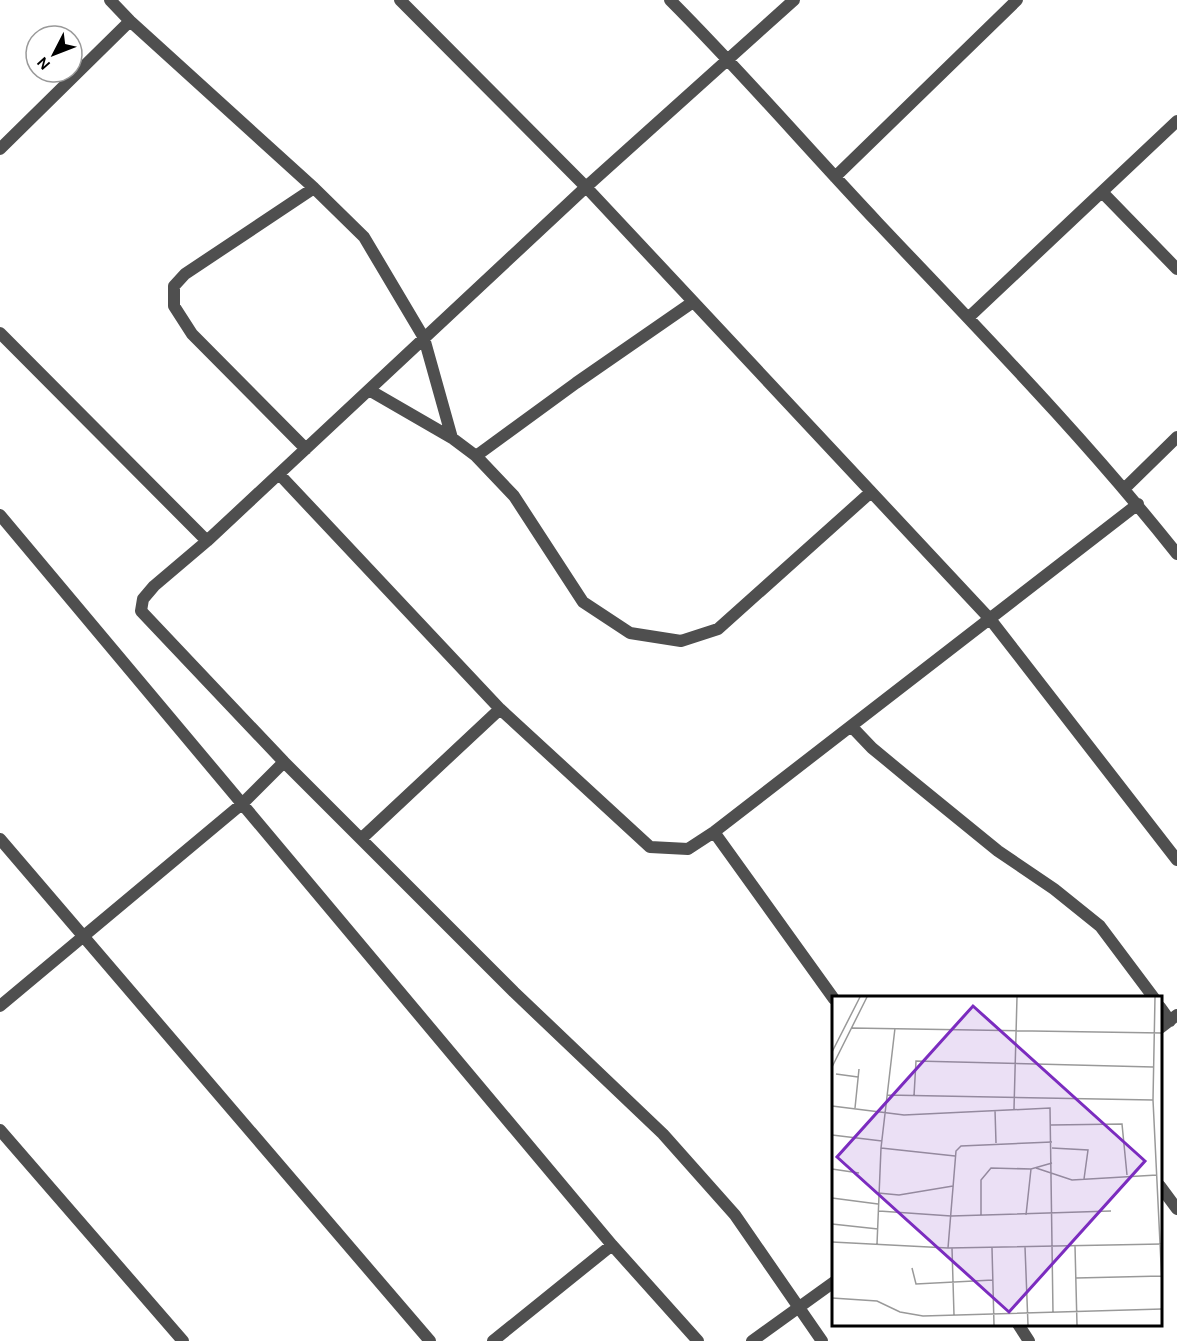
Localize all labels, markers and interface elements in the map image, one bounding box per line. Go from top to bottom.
north arrow [24,24,84,84]
text: N [32,53,54,74]
inset map [832,996,1162,1326]

